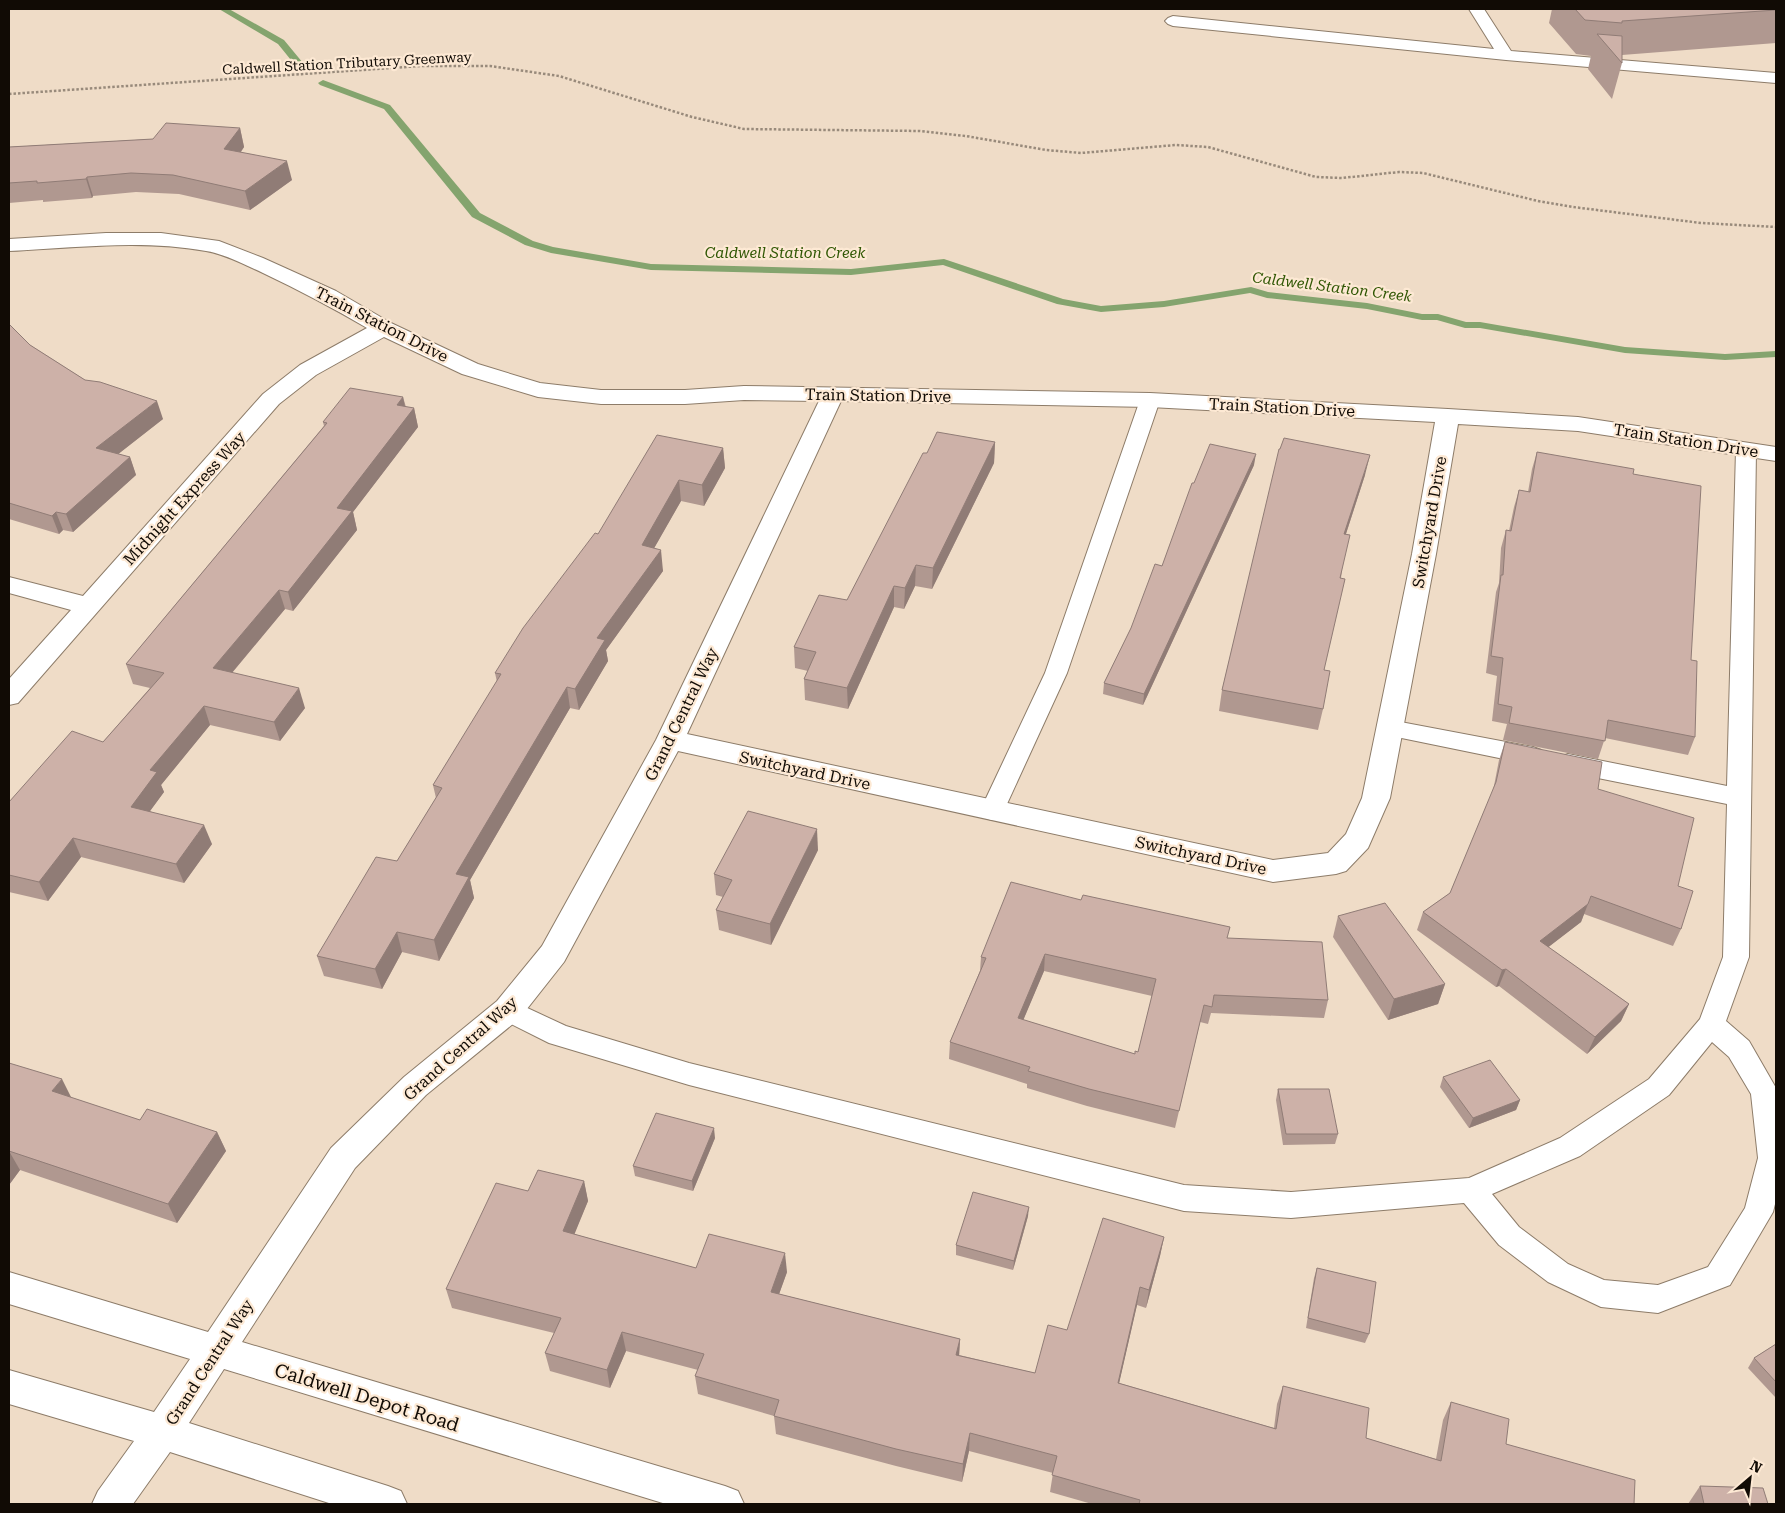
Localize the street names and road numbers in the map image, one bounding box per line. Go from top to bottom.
street label: Caldwell Station Tributary Greenway [222,48,473,78]
street label: Train Station Drive [312,283,452,366]
street label: Train Station Drive [805,385,952,406]
street label: Train Station Drive [1208,394,1356,421]
street label: Train Station Drive [1612,420,1760,461]
street label: Midnight Express Way [119,427,250,569]
street label: Switchyard Drive [1409,454,1450,589]
street label: Grand Central Way [641,644,722,784]
street label: Switchyard Drive [738,747,872,794]
street label: Switchyard Drive [1134,832,1268,879]
street label: Grand Central Way [400,992,521,1104]
street label: Grand Central Way [162,1295,258,1429]
street label: Caldwell Depot Road [272,1358,462,1437]

